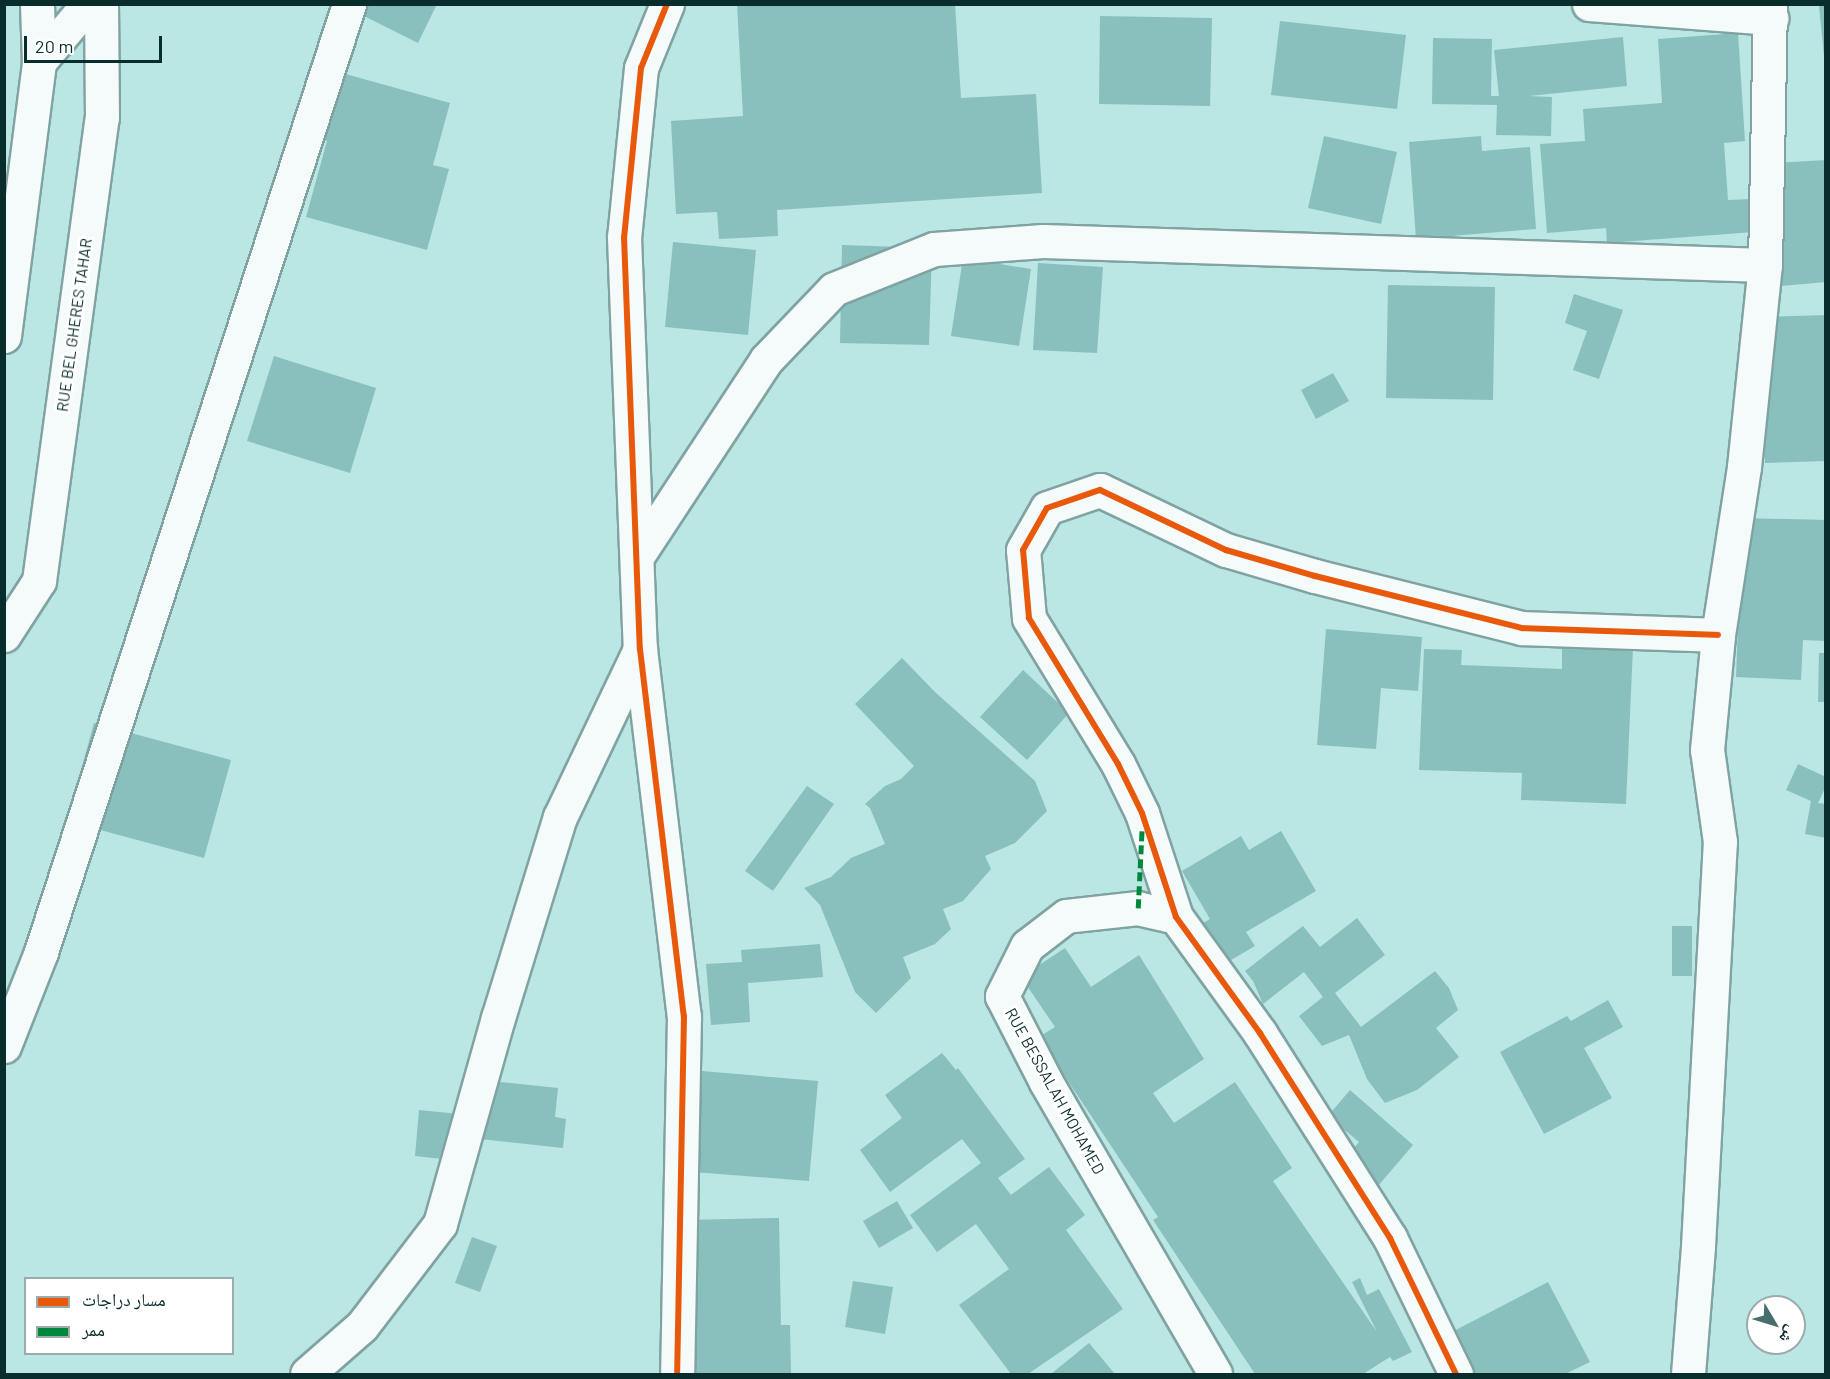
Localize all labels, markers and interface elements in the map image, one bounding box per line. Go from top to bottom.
scale bar [27,24,165,62]
text: 20 m [35,35,73,57]
street label: RUE BEL GHERES TAHAR [52,237,96,413]
street label: RUE BESSALAH MOHAMED [1001,1005,1109,1177]
legend [24,1277,234,1355]
text: مسار دراجات [82,1288,166,1310]
north arrow [1746,1295,1806,1355]
text: ممر [82,1318,105,1340]
text: ش [1776,1323,1802,1348]

